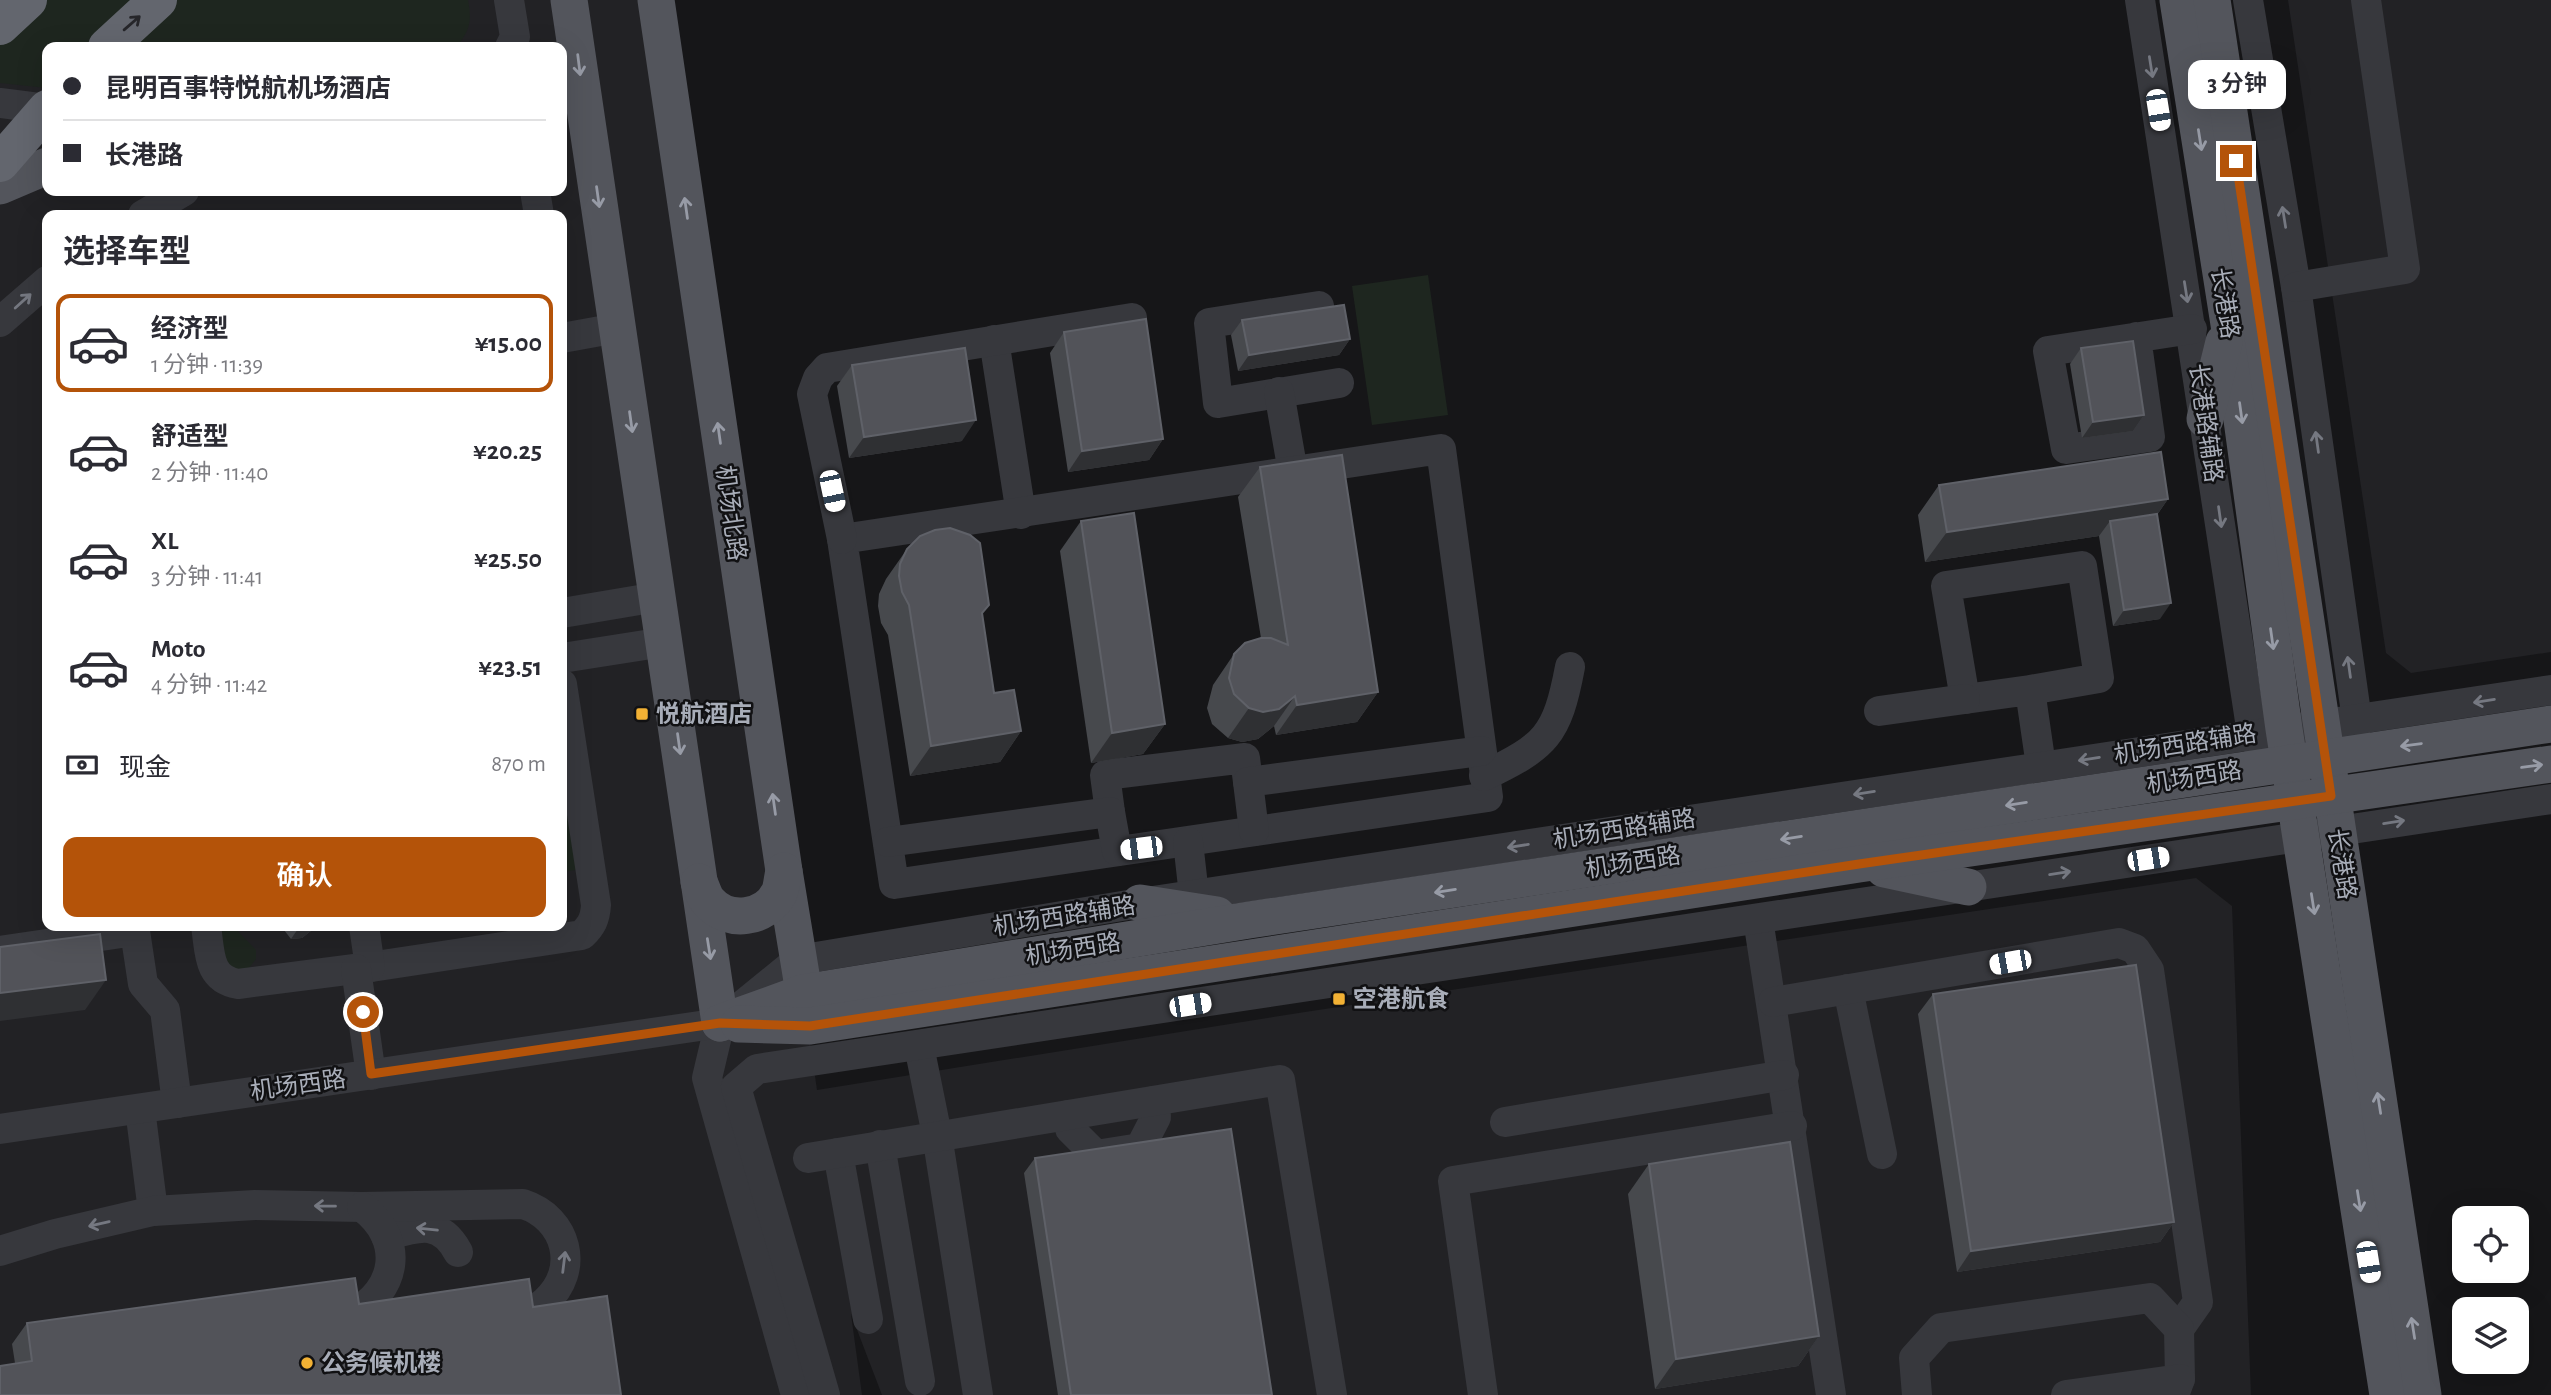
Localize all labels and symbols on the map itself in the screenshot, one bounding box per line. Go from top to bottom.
one-way arrow [123,15,141,31]
one-way arrow [573,53,586,76]
one-way arrow [2145,56,2158,78]
callout: 3 分钟 [2187,60,2285,108]
car [2145,88,2172,132]
one-way arrow [2194,128,2207,151]
route end [2220,145,2252,177]
one-way arrow [592,185,605,208]
one-way arrow [680,197,693,220]
one-way arrow [2277,206,2290,229]
street label: 长港路 [2207,265,2243,341]
one-way arrow [2180,280,2193,303]
one-way arrow [14,293,32,309]
street label: 长港路辅路 [2185,362,2227,484]
one-way arrow [2235,402,2248,424]
one-way arrow [625,410,638,433]
one-way arrow [713,422,726,445]
one-way arrow [2311,431,2324,454]
street label: 机场北路 [711,464,751,562]
car [818,468,847,514]
one-way arrow [2214,505,2227,528]
one-way arrow [2266,627,2279,650]
one-way arrow [2343,656,2356,679]
one-way arrow [2473,694,2495,707]
place label: 悦航酒店 [656,701,752,727]
marker: 悦航酒店 [634,706,650,722]
street label: 机场西路辅路 [2112,720,2258,768]
one-way arrow [673,732,686,755]
one-way arrow [2400,739,2423,752]
one-way arrow [2078,753,2101,766]
street label: 机场西路 [2145,757,2243,797]
one-way arrow [2521,760,2543,773]
one-way arrow [1853,787,1876,800]
one-way arrow [767,793,780,815]
one-way arrow [2005,798,2028,811]
street label: 机场西路辅路 [1551,805,1697,853]
one-way arrow [2382,816,2405,829]
street label: 长港路 [2324,826,2360,902]
one-way arrow [1780,832,1803,845]
car [1119,835,1164,861]
one-way arrow [1507,839,1530,852]
street label: 机场西路 [1584,842,1682,882]
car [2126,845,2171,873]
one-way arrow [2048,866,2070,879]
one-way arrow [1434,884,1457,897]
street label: 机场西路辅路 [991,892,1137,940]
one-way arrow [2307,892,2320,915]
street label: 机场西路 [1024,929,1122,969]
one-way arrow [703,937,716,960]
car [1988,948,2033,976]
place label: 空港航食 [1353,986,1449,1012]
car [1168,991,1213,1019]
marker: 空港航食 [1331,991,1347,1007]
route start [347,996,379,1028]
street label: 机场西路 [249,1065,347,1105]
one-way arrow [2372,1092,2385,1115]
one-way arrow [2352,1189,2365,1212]
one-way arrow [314,1200,337,1213]
one-way arrow [88,1218,111,1231]
one-way arrow [416,1223,439,1236]
car [2355,1240,2382,1284]
one-way arrow [557,1251,570,1274]
one-way arrow [2406,1317,2419,1339]
place label: 公务候机楼 [321,1350,441,1376]
marker: 公务候机楼 [299,1355,315,1371]

